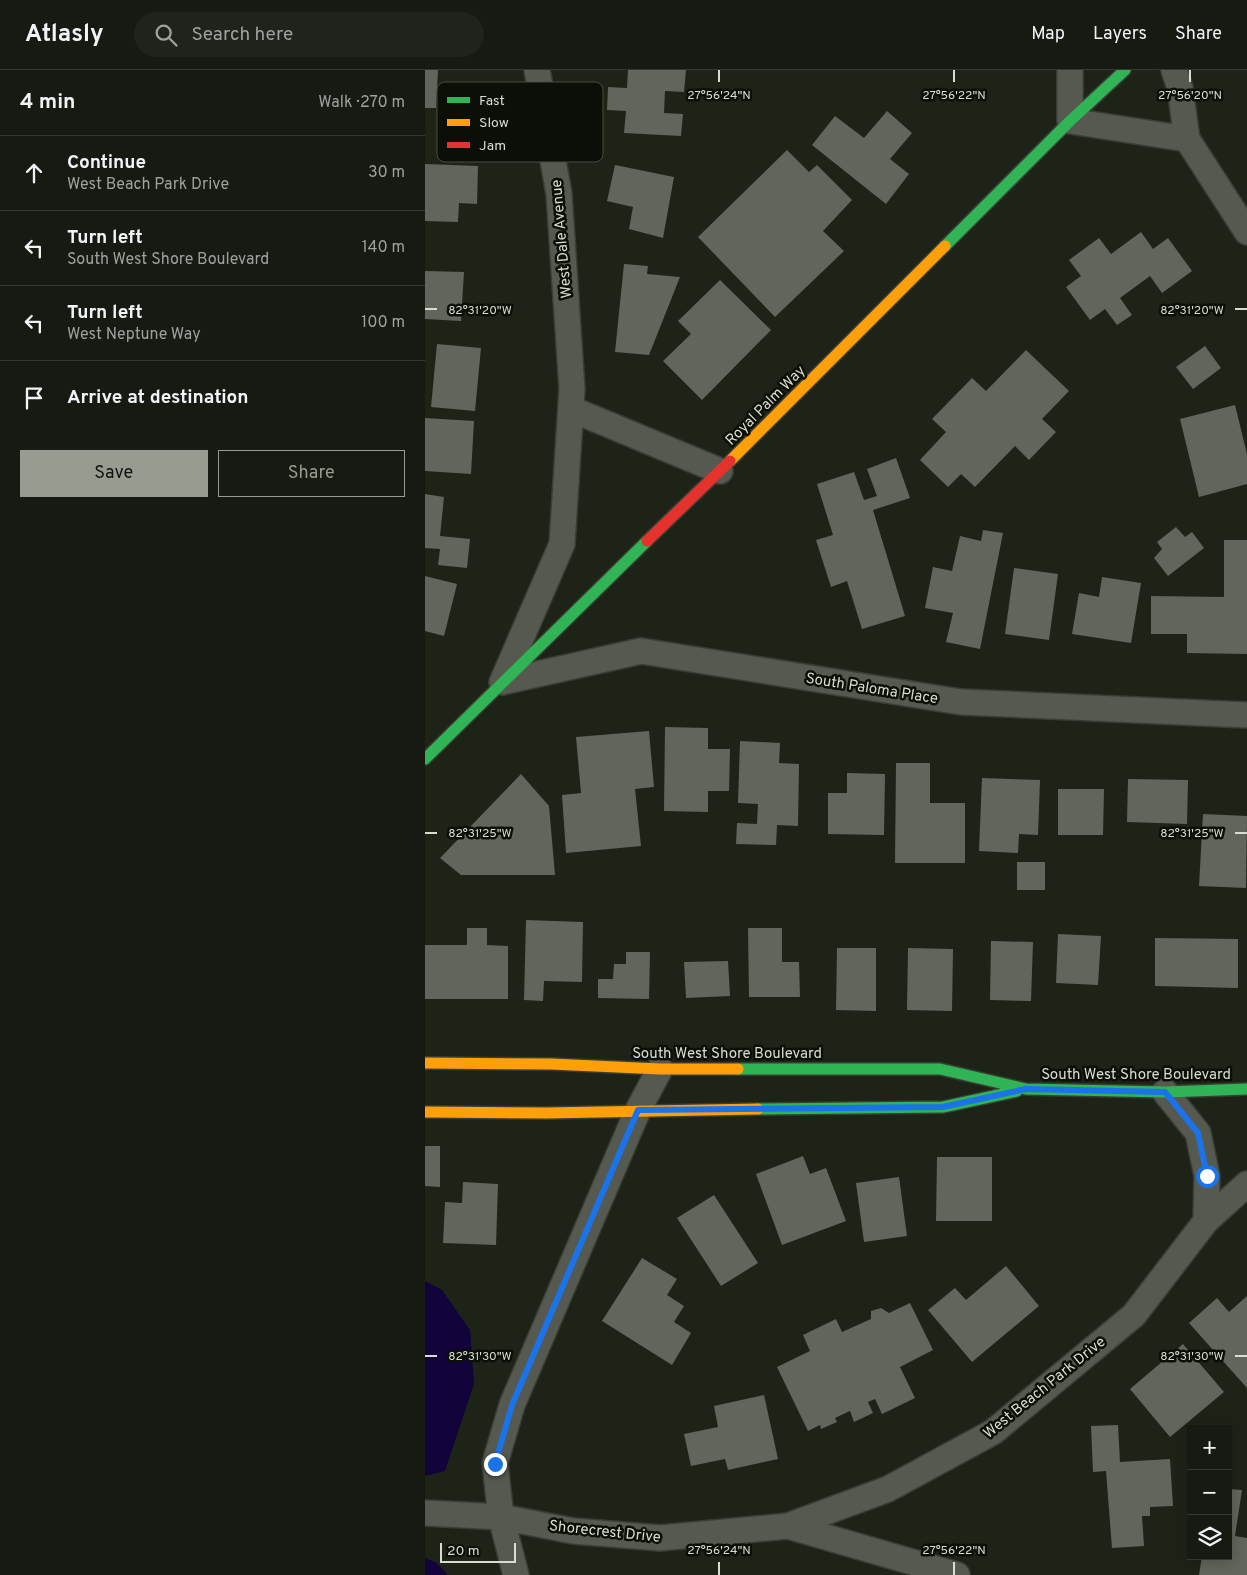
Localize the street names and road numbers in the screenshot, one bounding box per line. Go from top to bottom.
street label: West Dale Avenue [548,179,577,299]
street label: Royal Palm Way [722,362,810,450]
street label: South Paloma Place [804,670,939,709]
street label: South West Shore Boulevard [632,1045,822,1064]
street label: South West Shore Boulevard [1041,1066,1231,1085]
street label: West Beach Park Drive [980,1333,1110,1443]
street label: Shorecrest Drive [548,1517,662,1548]

